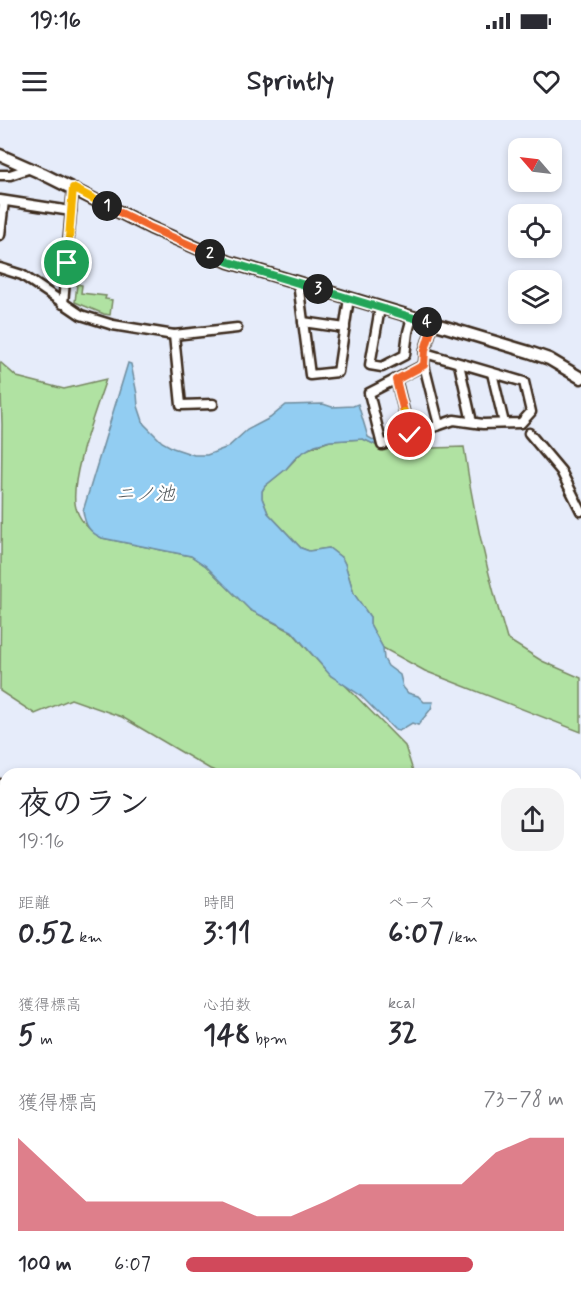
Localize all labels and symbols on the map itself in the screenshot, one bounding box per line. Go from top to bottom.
north arrow [508,138,562,192]
pin: 1 [92,191,122,221]
pin [41,237,92,288]
pin: 2 [195,239,225,269]
pin: 3 [303,274,333,304]
pin: 4 [412,307,442,337]
pin [384,409,435,460]
water label: ニノ池 [115,481,176,508]

